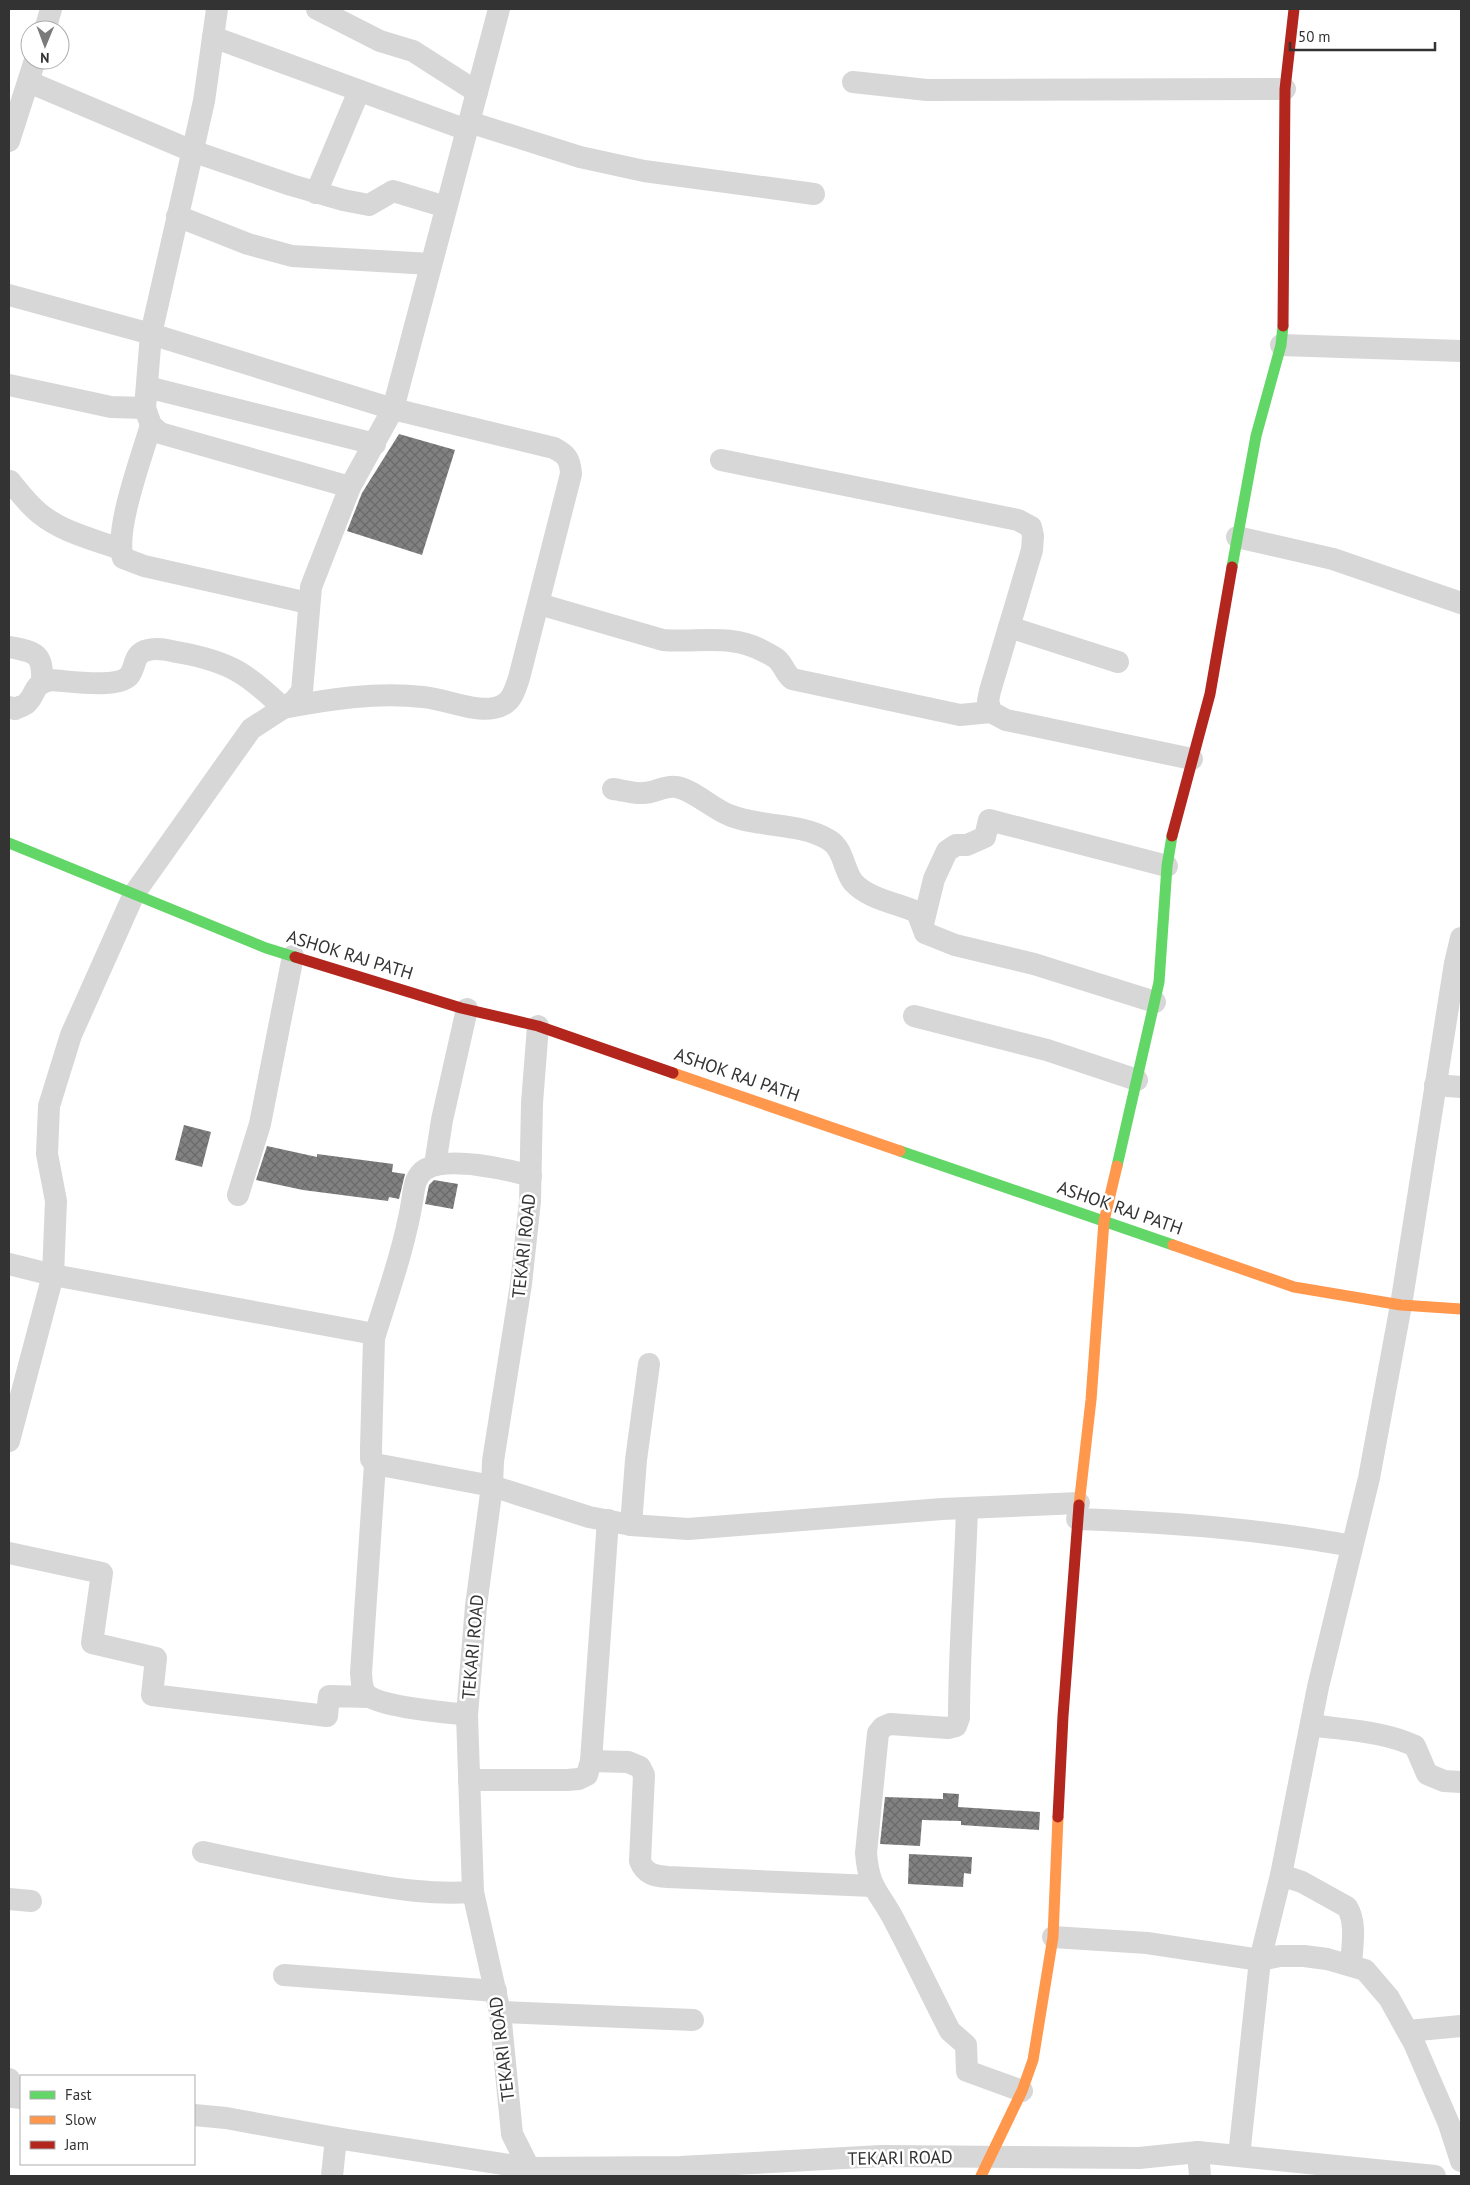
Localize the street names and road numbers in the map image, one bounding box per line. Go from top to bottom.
street label: ASHOK RAJ PATH [284,924,416,985]
street label: ASHOK RAJ PATH [672,1042,803,1107]
street label: ASHOK RAJ PATH [1055,1175,1186,1240]
street label: TEKARI ROAD [507,1192,540,1300]
street label: TEKARI ROAD [456,1593,489,1700]
street label: TEKARI ROAD [484,1995,519,2103]
street label: TEKARI ROAD [847,2145,953,2170]

